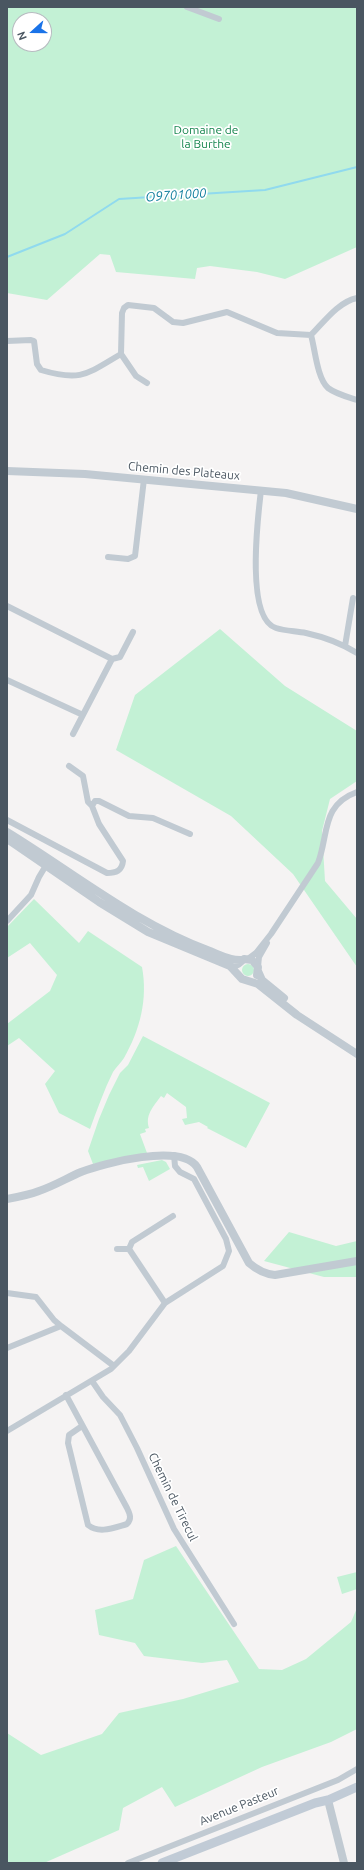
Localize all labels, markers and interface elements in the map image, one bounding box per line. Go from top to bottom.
north arrow [12,12,52,52]
text: N [15,30,29,42]
park label: Domaine de la Burthe [174,123,238,151]
water label: O9701000 [145,185,207,205]
street label: Chemin des Plateaux [127,459,241,483]
street label: Chemin de Tirecul [145,1450,201,1544]
street label: Avenue Pasteur [197,1784,281,1828]

